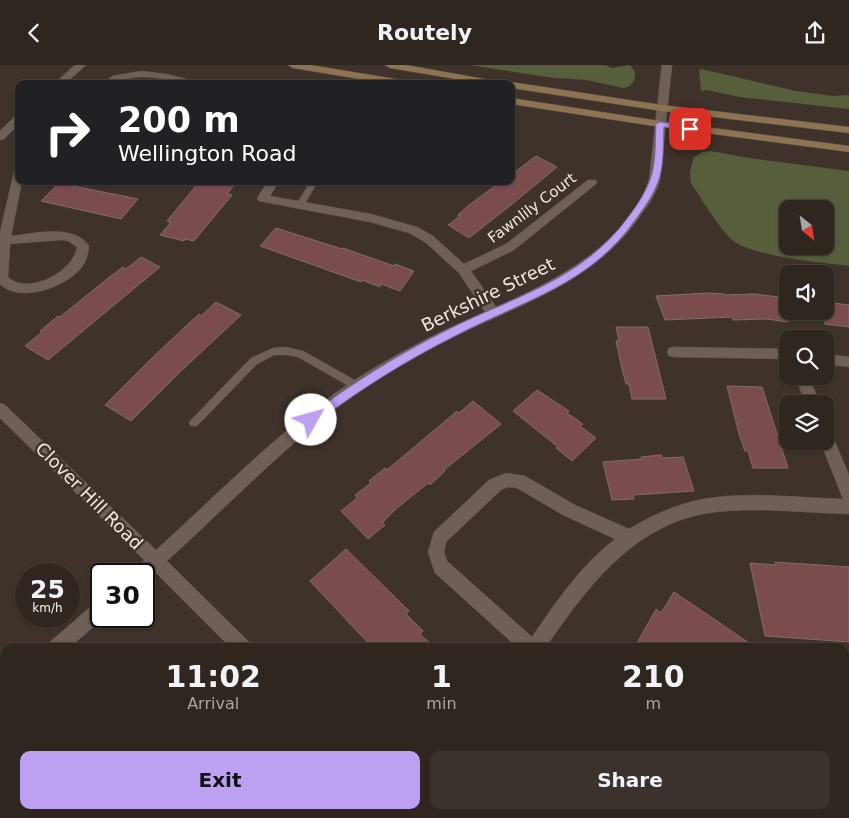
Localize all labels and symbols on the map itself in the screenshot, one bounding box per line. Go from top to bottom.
pin [669,108,711,150]
street label: Fawnlily Court [484,169,580,247]
north arrow [779,200,834,255]
street label: Berkshire Street [418,253,558,336]
position arrow [284,393,336,445]
street label: Clover Hill Road [31,438,147,554]
speed limit sign: 30 [90,563,155,628]

